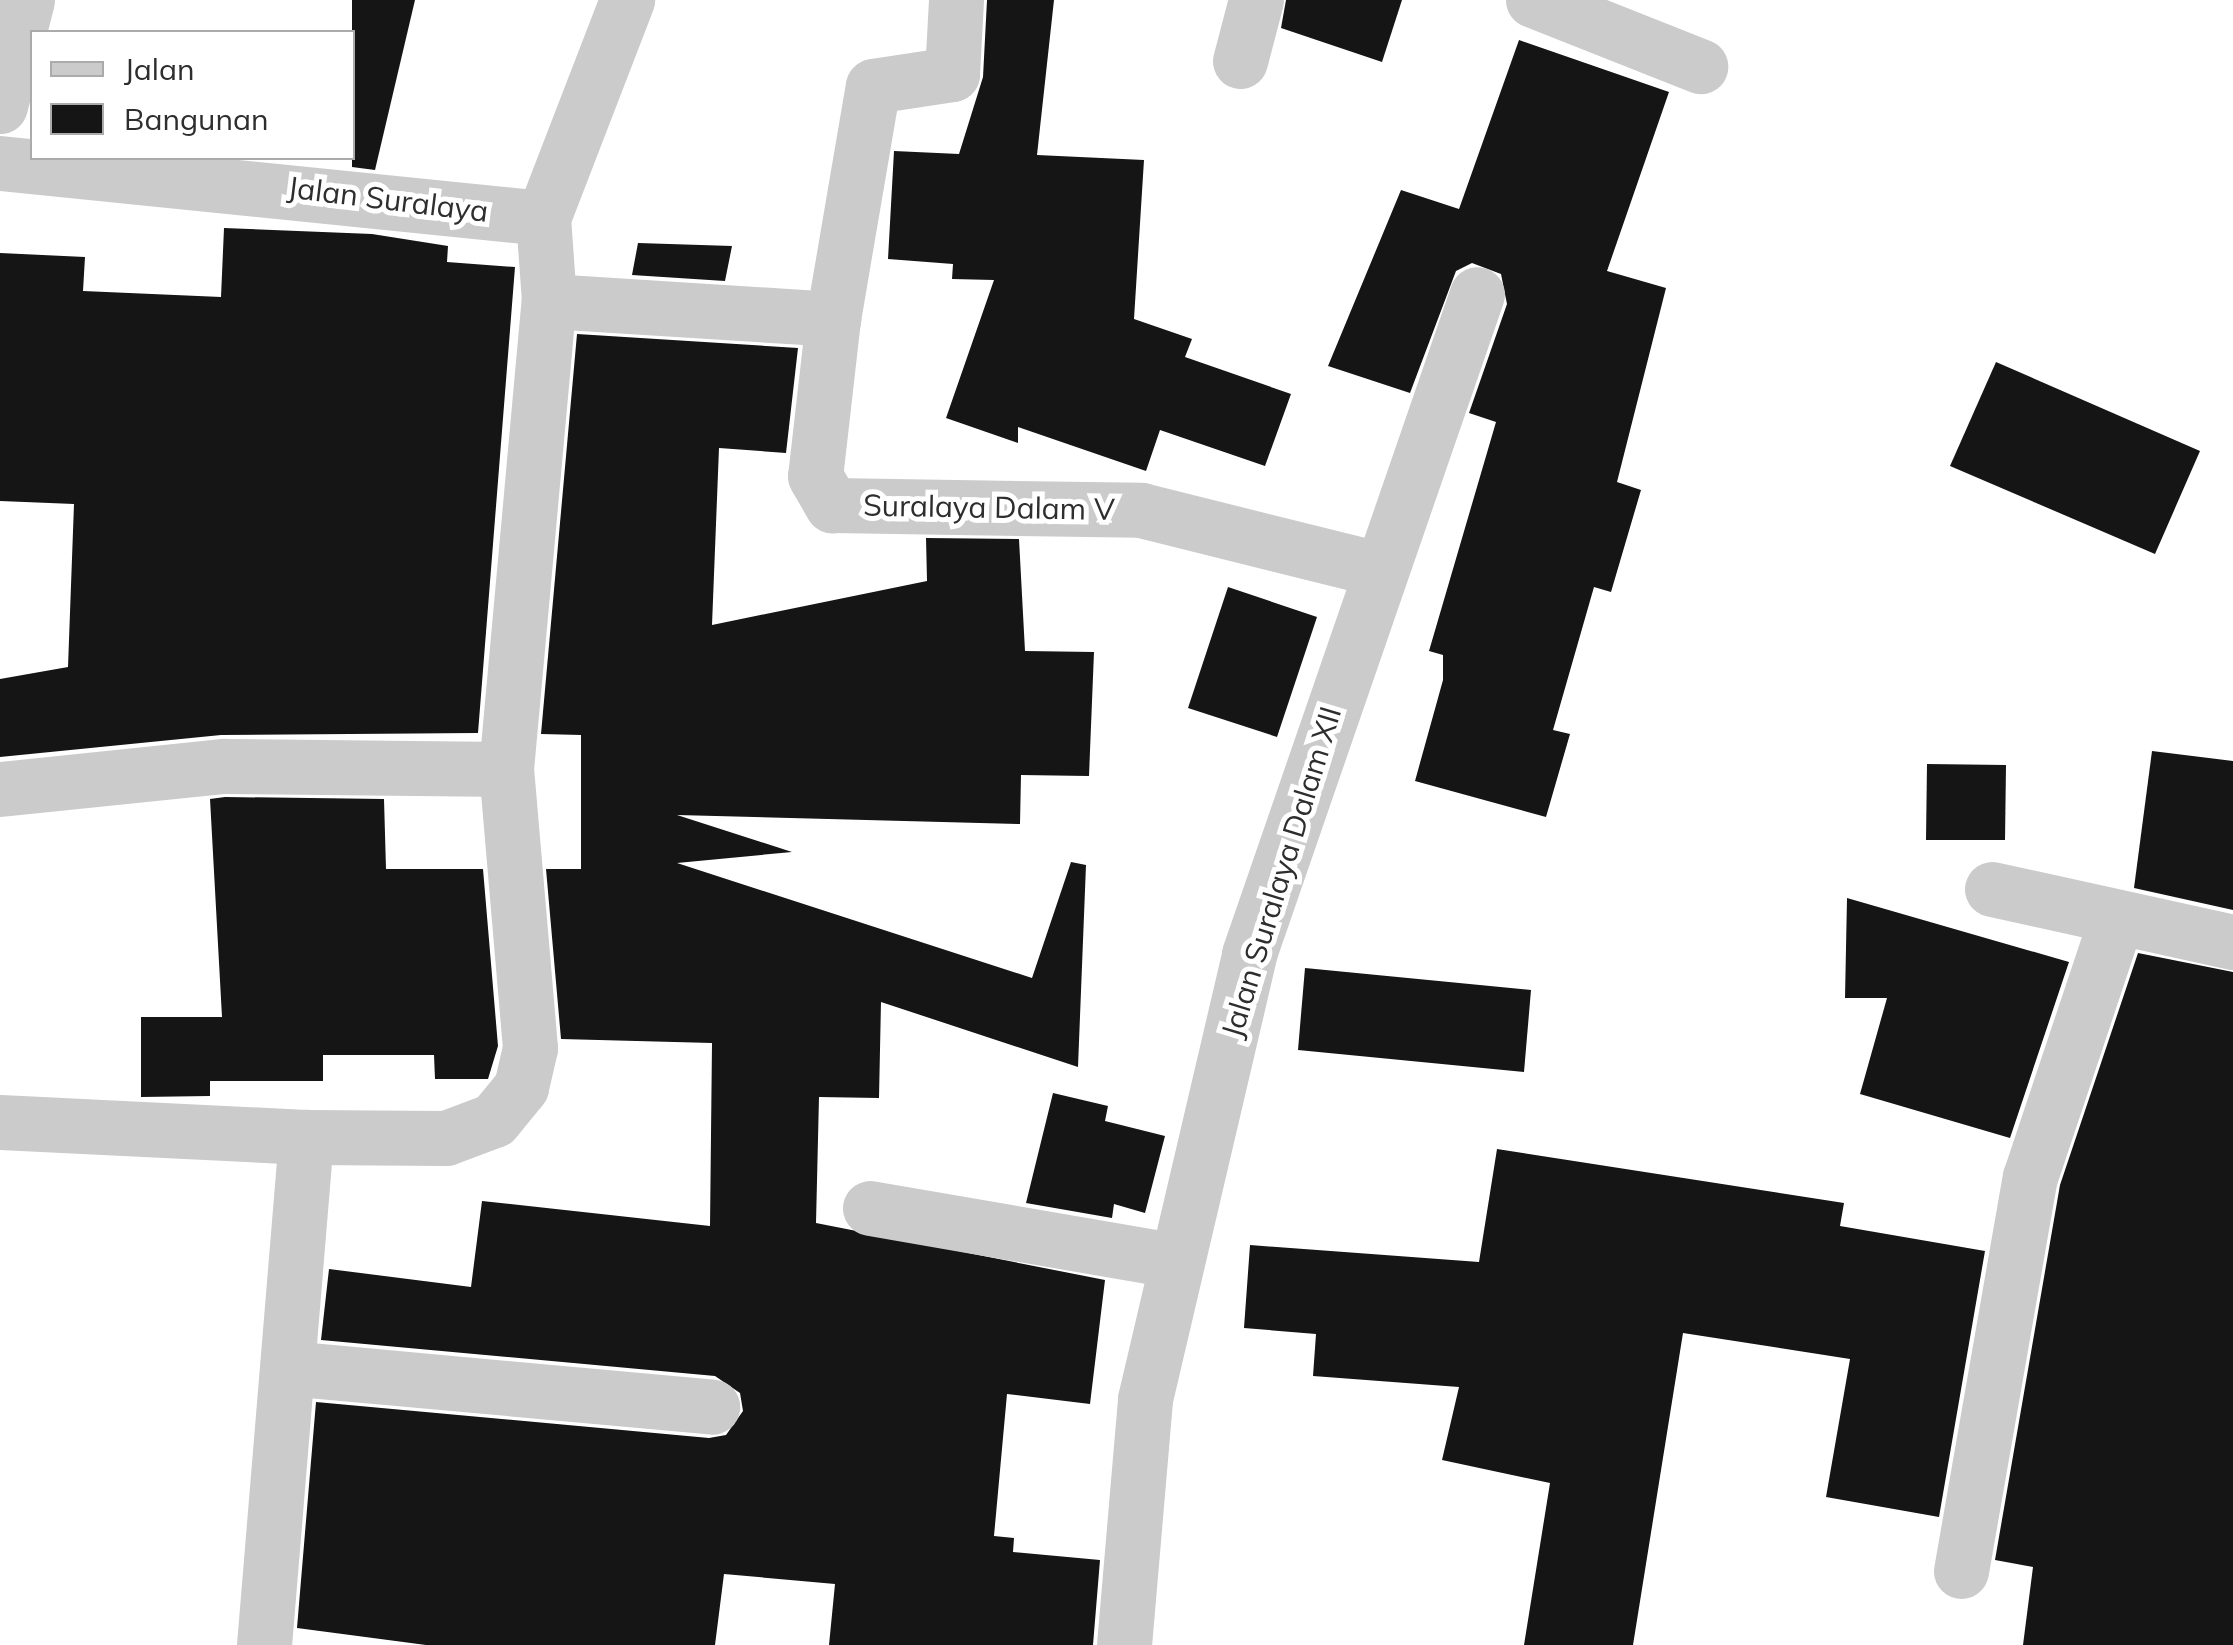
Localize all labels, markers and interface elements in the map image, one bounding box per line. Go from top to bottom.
legend [30,30,355,160]
text: Jalan [124,50,195,88]
text: Bangunan [124,100,269,138]
street label: Jalan Suralaya [286,169,490,229]
street label: Suralaya Dalam V [863,487,1115,527]
street label: Jalan Suralaya Dalam XII [1213,702,1349,1042]

